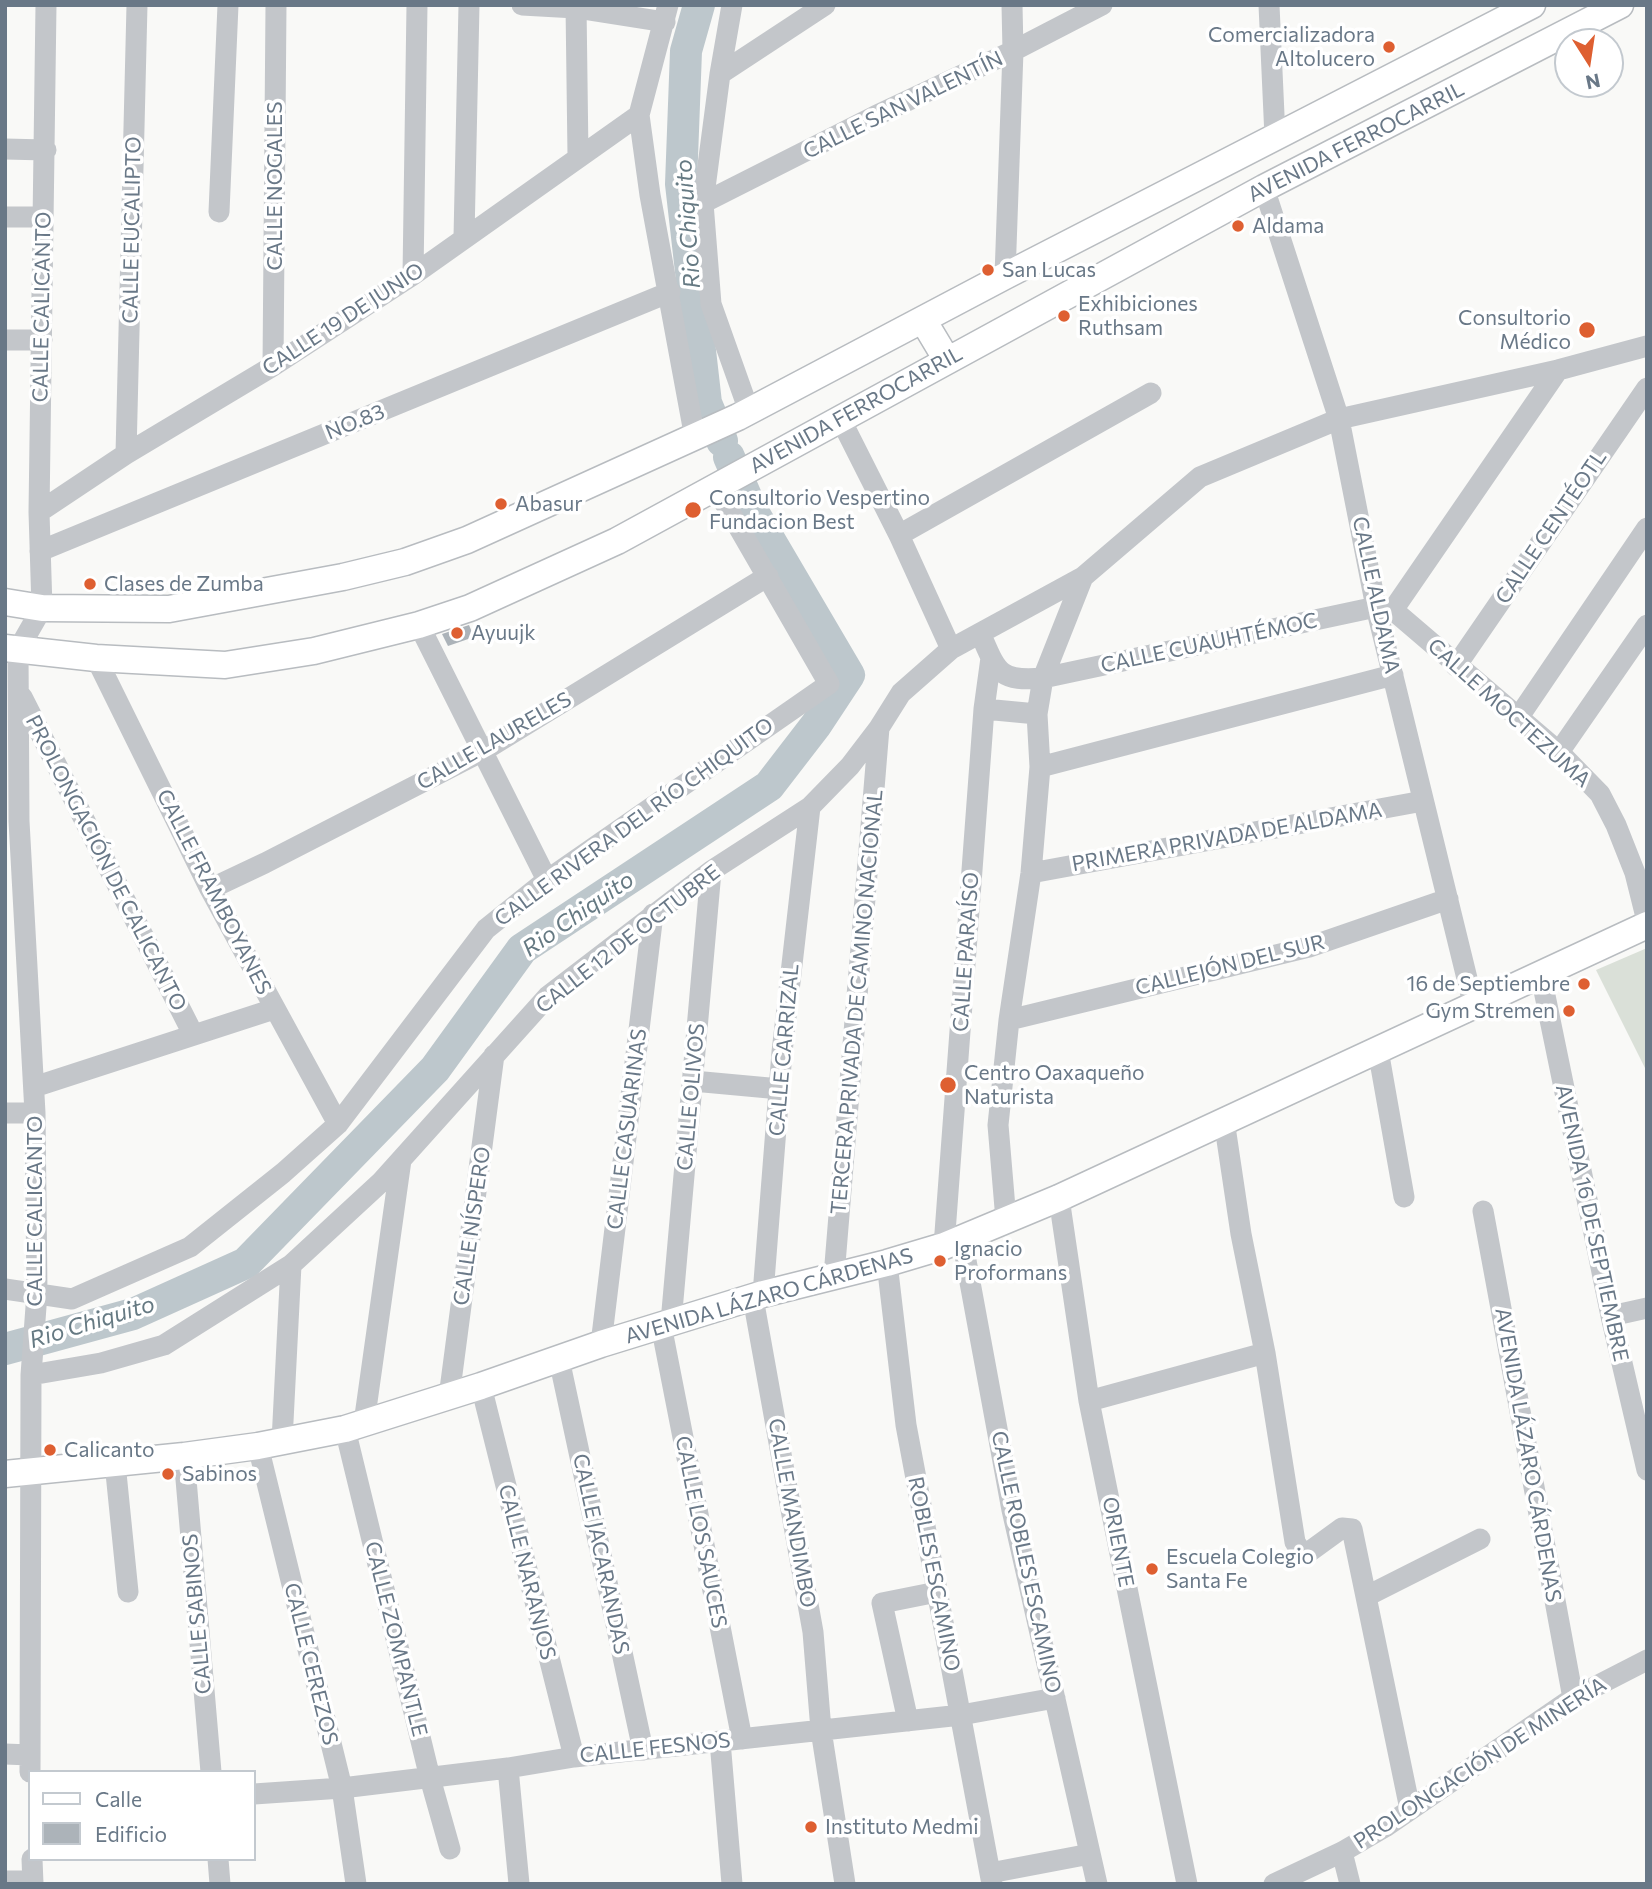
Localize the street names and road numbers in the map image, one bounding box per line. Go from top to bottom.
street label: CALLE SAN VALENTÍN [799,46,1007,164]
street label: AVENIDA FERROCARRIL [1244,76,1468,208]
street label: CALLE NOGALES [262,101,288,271]
street label: CALLE EUCALIPTO [118,136,146,324]
street label: CALLE CALICANTO [28,211,56,403]
street label: CALLE 19 DE JUNIO [258,257,428,381]
street label: AVENIDA FERROCARRIL [745,341,967,479]
street label: NO.83 [322,399,388,445]
street label: CALLE CENTÉOTL [1490,445,1612,609]
street label: CALLE ALDAMA [1347,514,1405,676]
street label: CALLE CUAUHTÉMOC [1098,608,1320,678]
street label: CALLE MOCTEZUMA [1422,633,1596,793]
street label: CALLE LAURELES [412,687,576,795]
street label: PROLONGACIÓN DE CALICANTO [20,711,192,1015]
street label: CALLE RIVERA DEL RÍO CHIQUITO [490,712,778,932]
street label: CALLE FRAMBOYANES [151,785,277,999]
street label: TERCERA PRIVADA DE CAMINO NACIONAL [826,789,888,1215]
street label: PRIMERA PRIVADA DE ALDAMA [1070,797,1384,877]
street label: CALLE 12 DE OCTUBRE [531,859,725,1019]
street label: CALLE PARAÍSO [948,871,984,1033]
street label: CALLEJÓN DEL SUR [1133,929,1327,1001]
street label: CALLE CARRIZAL [764,963,804,1137]
street label: CALLE OLIVOS [672,1022,710,1172]
street label: CALLE CASUARINAS [602,1027,652,1231]
street label: AVENIDA 16 DE SEPTIEMBRE [1550,1082,1634,1364]
street label: CALLE CALICANTO [22,1116,48,1306]
street label: CALLE NÍSPERO [448,1145,496,1307]
street label: AVENIDA LÁZARO CÁRDENAS [622,1243,916,1349]
street label: AVENIDA LÁZARO CÁRDENAS [1490,1306,1566,1604]
street label: CALLE MANDIMBO [763,1416,821,1610]
street label: CALLE ROBLES ESCAMINO [986,1429,1066,1695]
street label: CALLE LOS SAUCES [670,1434,732,1630]
street label: CALLE JACARANDAS [567,1451,635,1657]
street label: ROBLES ESCAMINO [903,1474,965,1674]
street label: CALLE NARANJOS [493,1482,561,1662]
street label: ORIENTE [1097,1495,1139,1589]
street label: CALLE SABINOS [177,1533,217,1695]
street label: CALLE ZOMPANTLE [360,1539,432,1739]
street label: CALLE CEREZOS [279,1580,343,1748]
street label: PROLONGACIÓN DE MINERÍA [1349,1672,1611,1854]
street label: CALLE FESNOS [578,1728,732,1768]

